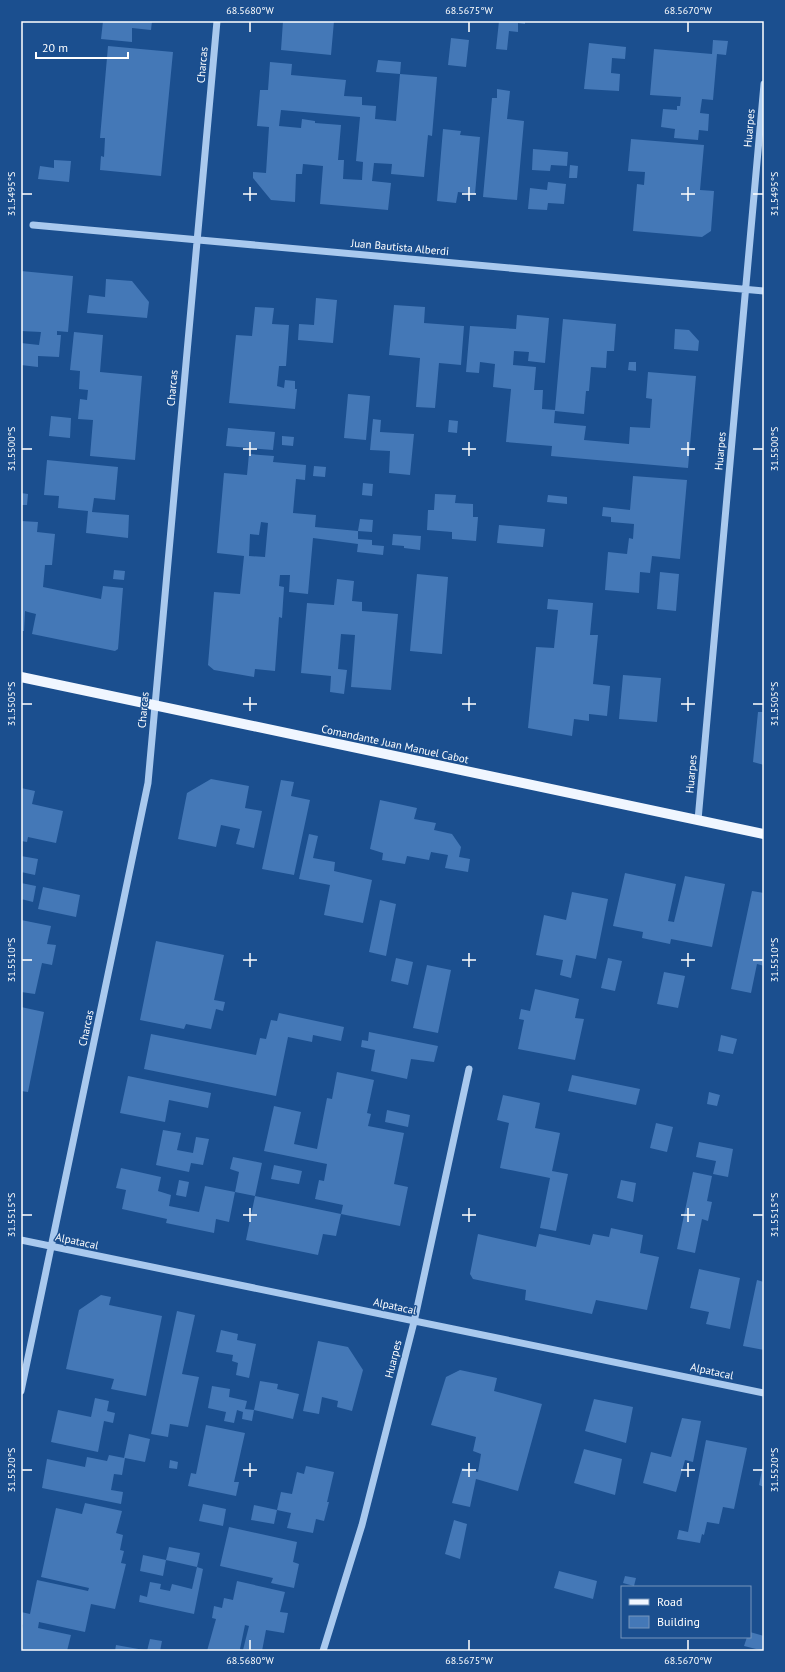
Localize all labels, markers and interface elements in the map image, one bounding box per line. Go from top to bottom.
text: 68.5680°W [226,4,274,17]
text: 68.5675°W [445,4,493,17]
text: 68.5670°W [664,4,712,17]
scale bar [36,34,128,60]
text: 20 m [42,40,68,55]
street label: Charcas [193,46,211,84]
street label: Huarpes [740,108,758,148]
text: 31.5495°S [5,172,18,216]
text: 31.5495°S [768,172,781,216]
street label: Juan Bautista Alberdi [349,236,450,258]
street label: Charcas [163,369,181,407]
text: 31.5500°S [5,427,18,471]
text: 31.5500°S [768,427,781,471]
street label: Huarpes [711,431,729,471]
text: 31.5505°S [5,682,18,726]
text: 31.5505°S [768,682,781,726]
street label: Charcas [134,691,152,729]
street label: Comandante Juan Manuel Cabot [320,722,470,767]
street label: Huarpes [682,754,700,794]
text: 31.5510°S [5,938,18,982]
text: 31.5510°S [768,938,781,982]
street label: Charcas [75,1008,97,1047]
text: 31.5515°S [5,1193,18,1237]
text: 31.5515°S [768,1193,781,1237]
street label: Alpatacal [54,1230,101,1253]
street label: Alpatacal [372,1295,419,1318]
street label: Huarpes [382,1338,405,1379]
street label: Alpatacal [689,1360,736,1383]
text: 31.5520°S [5,1448,18,1492]
text: 31.5520°S [768,1448,781,1492]
legend [621,1586,751,1638]
text: Road [657,1594,682,1609]
text: Building [657,1614,700,1629]
text: 68.5680°W [226,1654,274,1667]
text: 68.5675°W [445,1654,493,1667]
text: 68.5670°W [664,1654,712,1667]

